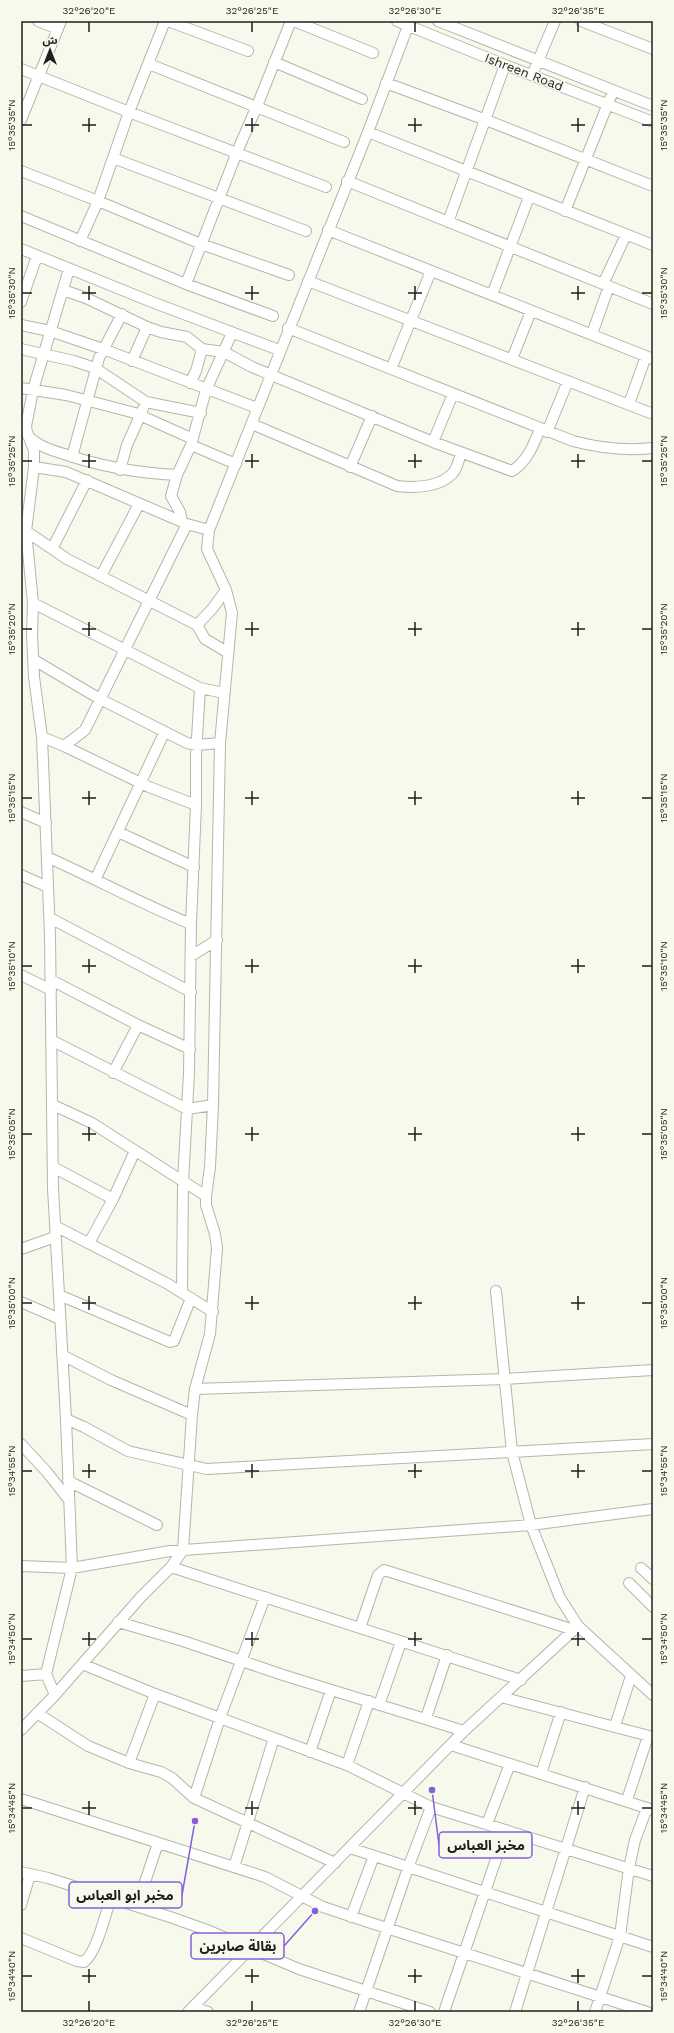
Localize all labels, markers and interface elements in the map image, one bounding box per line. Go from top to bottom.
text: 32°26'20"E [63,5,115,16]
text: 32°26'25"E [226,5,278,16]
text: 32°26'30"E [389,5,441,16]
text: 32°26'35"E [552,5,604,16]
north arrow [30,30,70,70]
text: ش [42,34,58,47]
street label: Ishreen Road [483,50,565,94]
text: 15°35'35"N [6,99,17,151]
text: 15°35'35"N [658,99,669,151]
text: 15°35'30"N [6,267,17,319]
text: 15°35'30"N [658,267,669,319]
text: 15°35'25"N [6,435,17,487]
text: 15°35'25"N [658,435,669,487]
text: 15°35'20"N [6,603,17,655]
text: 15°35'20"N [658,603,669,655]
text: 15°35'15"N [6,773,17,823]
text: 15°35'15"N [658,773,669,823]
text: 15°35'10"N [6,941,17,991]
text: 15°35'10"N [658,941,669,991]
text: 15°35'05"N [6,1108,17,1160]
text: 15°35'05"N [658,1108,669,1160]
text: 15°35'00"N [6,1277,17,1329]
text: 15°35'00"N [658,1277,669,1329]
text: 15°34'55"N [6,1445,17,1497]
text: 15°34'55"N [658,1445,669,1497]
text: 15°34'50"N [6,1613,17,1665]
text: 15°34'50"N [658,1613,669,1665]
text: 15°34'45"N [6,1783,17,1833]
text: 15°34'45"N [658,1783,669,1833]
callout: مخبز العباس [439,1832,532,1858]
text: مخبز العباس [447,1837,525,1854]
callout: مخبر ابو العباس [69,1882,182,1908]
text: مخبر ابو العباس [76,1887,174,1904]
callout: بقالة صابرين [191,1933,284,1959]
text: بقالة صابرين [200,1938,276,1955]
text: 15°34'40"N [6,1951,17,2001]
text: 15°34'40"N [658,1951,669,2001]
text: 32°26'20"E [63,2017,115,2028]
text: 32°26'25"E [226,2017,278,2028]
text: 32°26'30"E [389,2017,441,2028]
text: 32°26'35"E [552,2017,604,2028]

